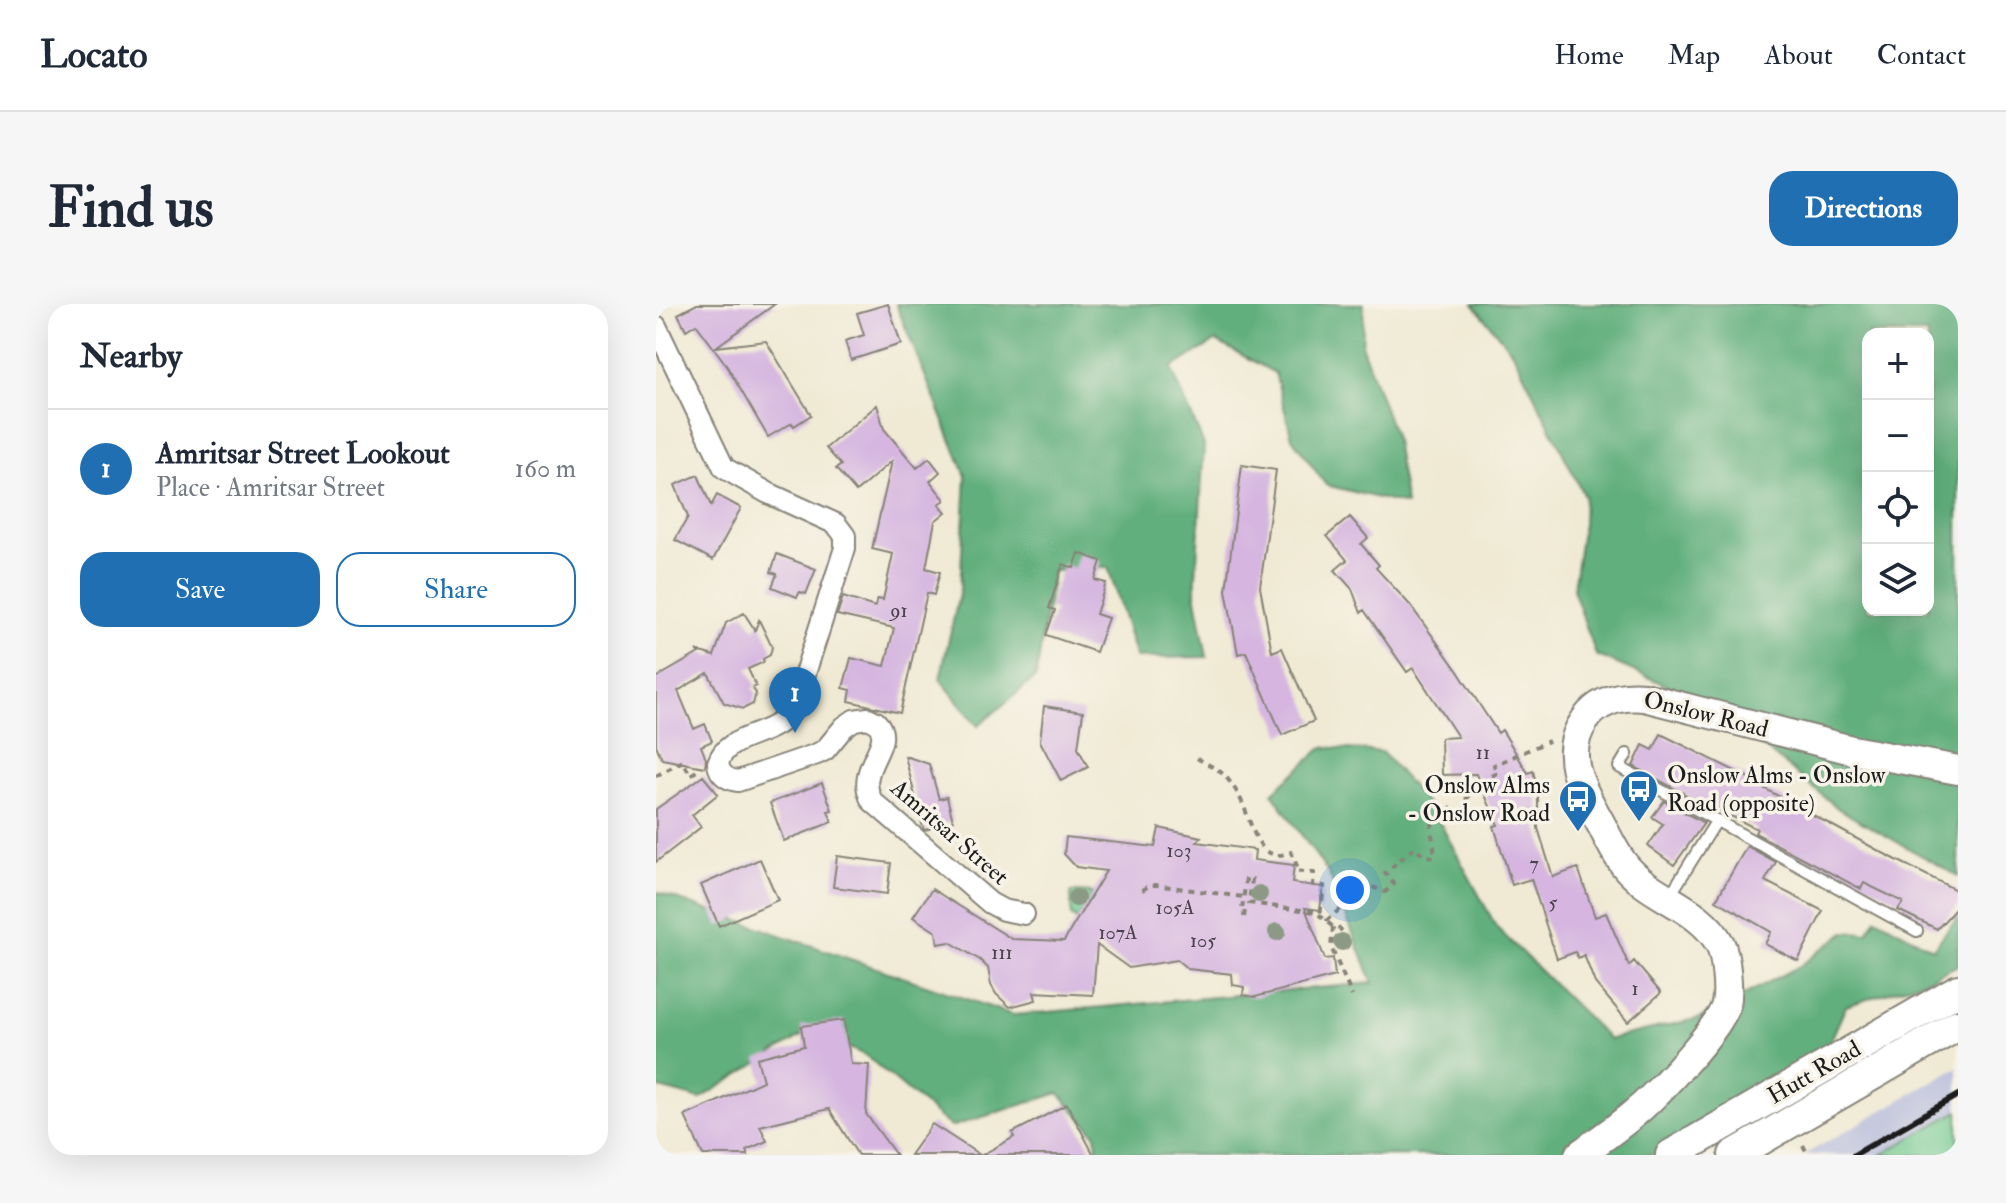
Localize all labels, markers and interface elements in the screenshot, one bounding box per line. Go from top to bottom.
text: Locato [40,31,147,79]
text: Home [1554,38,1624,73]
text: Map [1668,38,1720,73]
text: About [1764,38,1833,73]
text: Contact [1877,38,1966,73]
button: Directions [1769,171,1958,246]
text: Find us [48,173,214,244]
map controls [1862,328,1934,616]
button: + [1862,328,1934,400]
text: Nearby [80,335,182,378]
button: − [1862,400,1934,472]
text: Amritsar Street Lookout [156,435,450,472]
text: 1 [101,453,111,485]
text: 160 m [515,453,576,485]
text: Place · Amritsar Street [156,472,385,504]
button: locate [1862,472,1934,544]
button: layers [1862,544,1934,616]
button: Save [80,552,320,627]
button: Share [336,552,576,627]
house number: 91 [888,598,908,623]
pin: 1 [769,667,821,733]
street label: Onslow Road [1640,684,1772,745]
house number: 11 [1476,740,1490,765]
place label: Onslow Alms - Onslow Road (opposite) [1667,760,1886,819]
bus stop icon: Onslow Alms - Onslow Road (opposite) [1618,768,1660,823]
place label: Onslow Alms - Onslow Road [1407,770,1550,829]
street label: Amritsar Street [883,772,1015,892]
bus stop icon: Onslow Alms - Onslow Road [1557,778,1599,833]
house number: 103 [1167,838,1191,863]
house number: 7 [1529,851,1539,876]
your location [1330,870,1370,910]
house number: 5 [1549,890,1558,915]
house number: 105A [1156,895,1195,920]
house number: 107A [1098,920,1138,945]
house number: 105 [1190,928,1216,953]
house number: 111 [991,940,1013,965]
house number: 1 [1631,976,1639,1001]
street label: Hutt Road [1762,1033,1867,1111]

